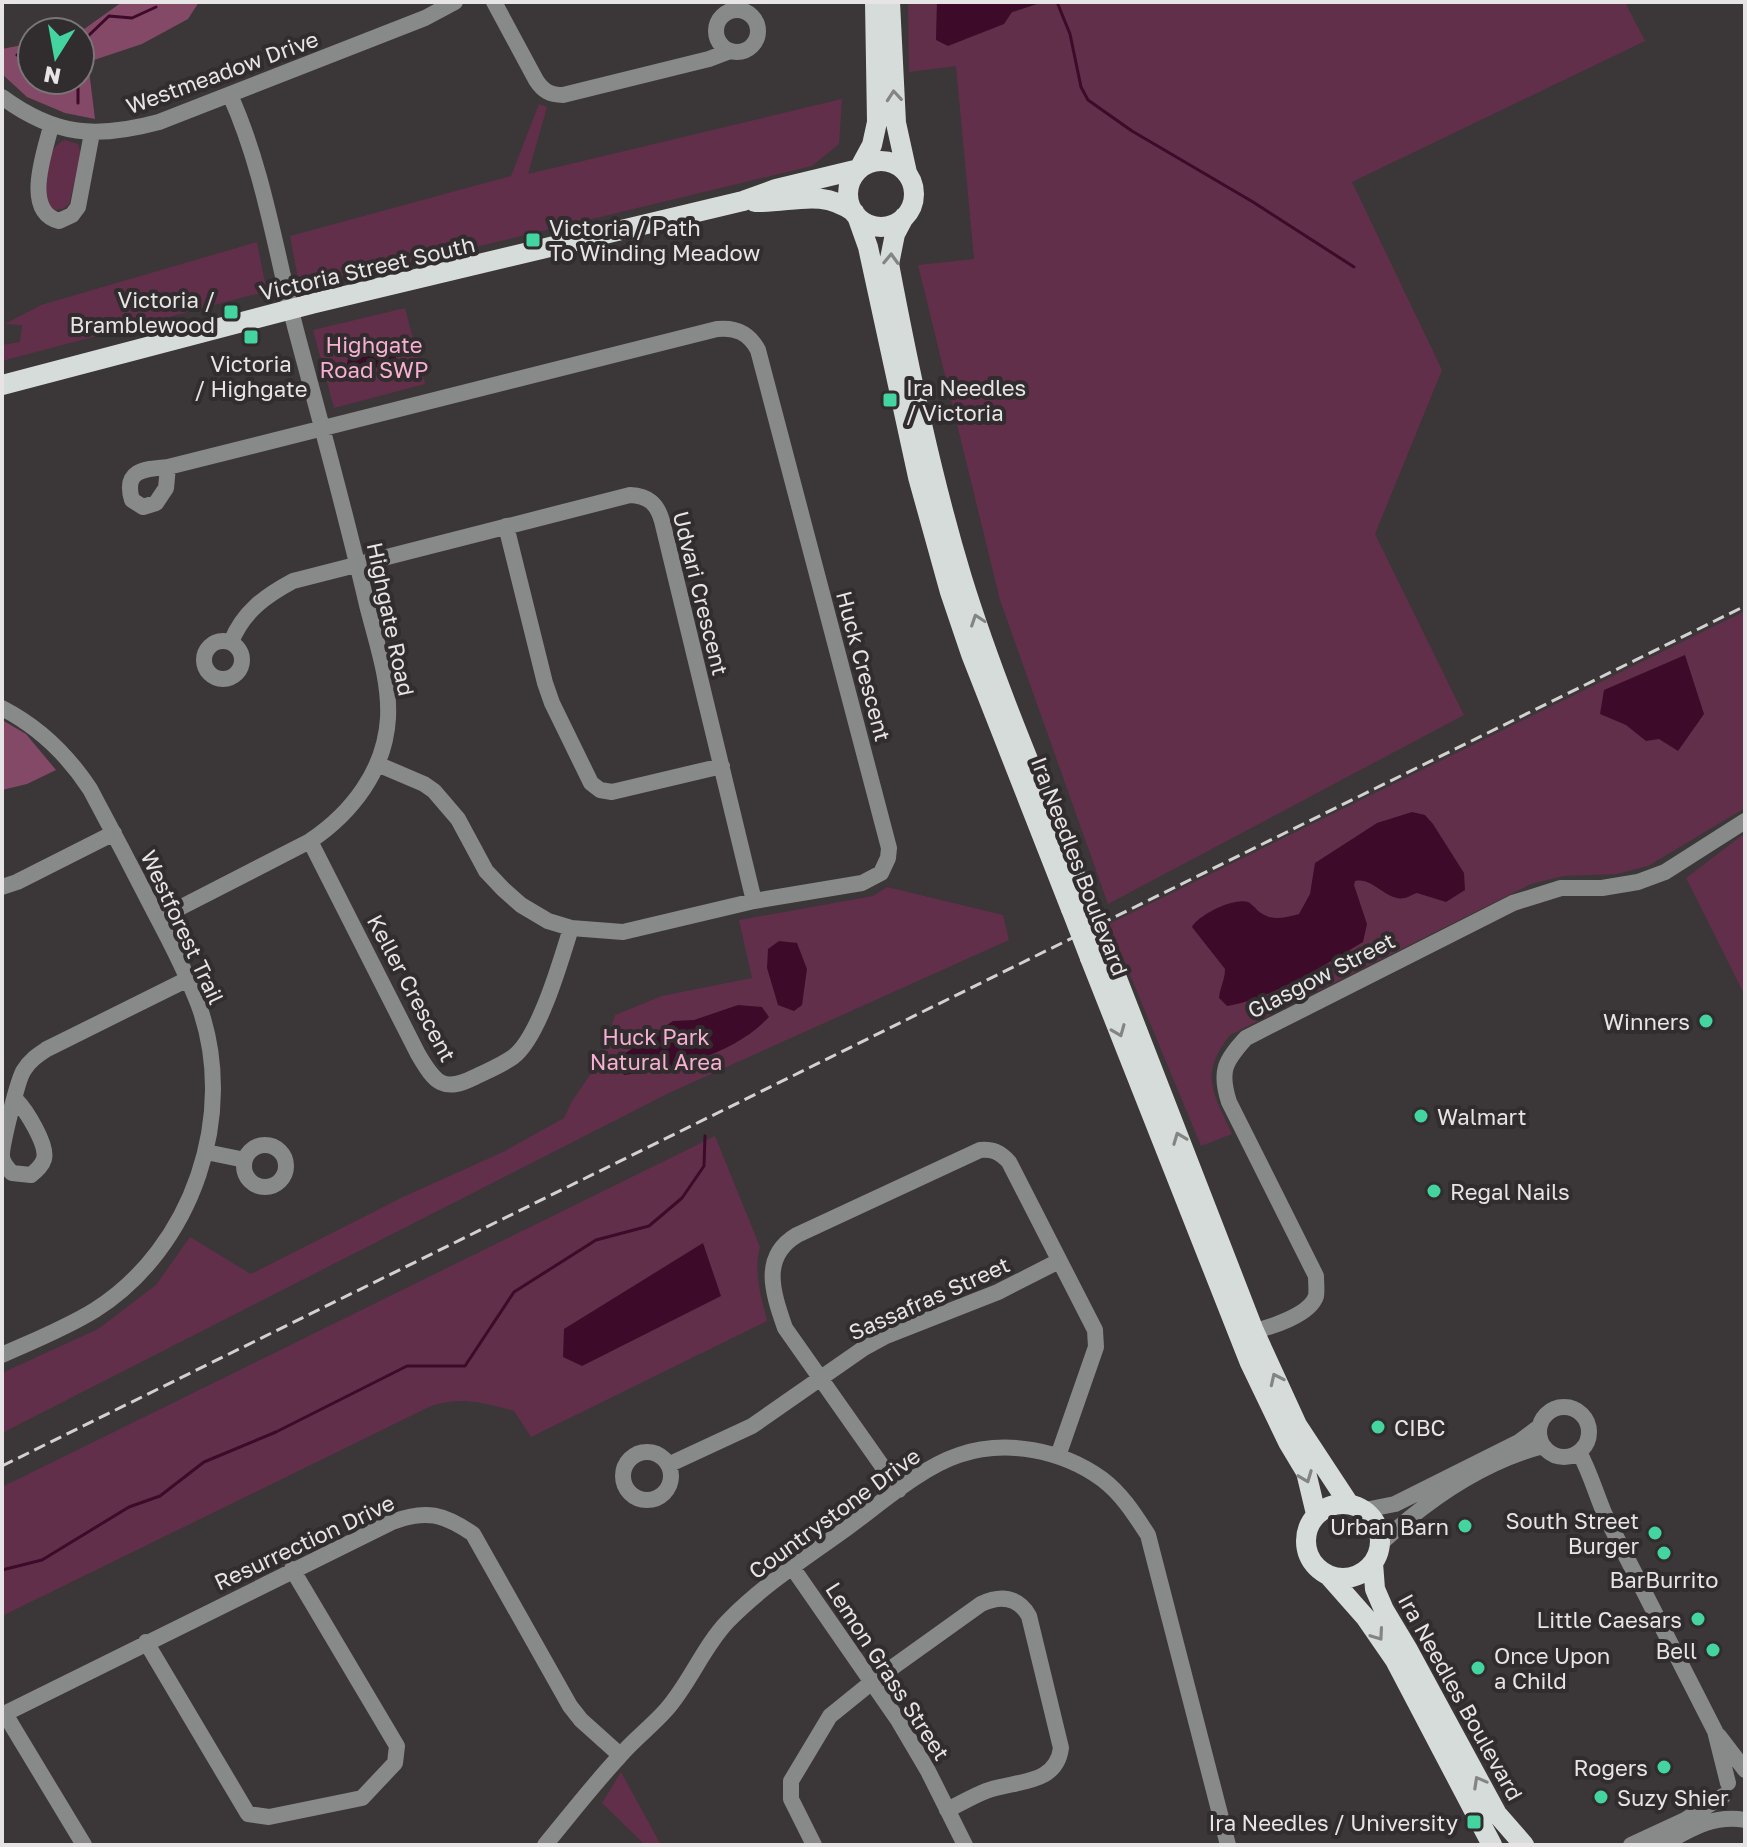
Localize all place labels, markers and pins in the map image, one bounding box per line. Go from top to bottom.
place label: Victoria / Path To Winding Meadow [549,214,761,266]
marker: Victoria / Path To Winding Meadow [524,231,542,249]
place label: Victoria / Bramblewood [70,286,215,338]
marker: Victoria / Bramblewood [222,303,240,321]
marker: Victoria / Highgate [242,328,260,346]
place label: Victoria / Highgate [194,350,308,402]
place label: Ira Needles / Victoria [906,374,1026,426]
marker: Ira Needles / Victoria [881,391,899,409]
place label: Winners [1603,1008,1690,1035]
marker: Winners [1697,1012,1715,1030]
place label: Walmart [1437,1103,1526,1130]
marker: Walmart [1412,1107,1430,1125]
place label: Regal Nails [1450,1178,1570,1205]
marker: Regal Nails [1425,1182,1443,1200]
place label: CIBC [1394,1414,1445,1441]
marker: CIBC [1369,1418,1387,1436]
place label: South Street Burger [1505,1507,1639,1559]
place label: Urban Barn [1330,1513,1449,1540]
marker: Urban Barn [1456,1517,1474,1535]
marker: South Street Burger [1646,1524,1664,1542]
marker: BarBurrito [1655,1544,1673,1562]
place label: BarBurrito [1610,1566,1718,1593]
place label: Little Caesars [1537,1606,1682,1633]
marker: Little Caesars [1689,1610,1707,1628]
place label: Bell [1655,1637,1697,1664]
marker: Bell [1704,1641,1722,1659]
place label: Once Upon a Child [1494,1642,1610,1694]
marker: Once Upon a Child [1469,1659,1487,1677]
place label: Rogers [1574,1754,1648,1781]
marker: Rogers [1655,1758,1673,1776]
place label: Suzy Shier [1617,1784,1729,1811]
marker: Suzy Shier [1592,1788,1610,1806]
place label: Ira Needles / University [1208,1809,1458,1836]
marker: Ira Needles / University [1465,1813,1483,1831]

